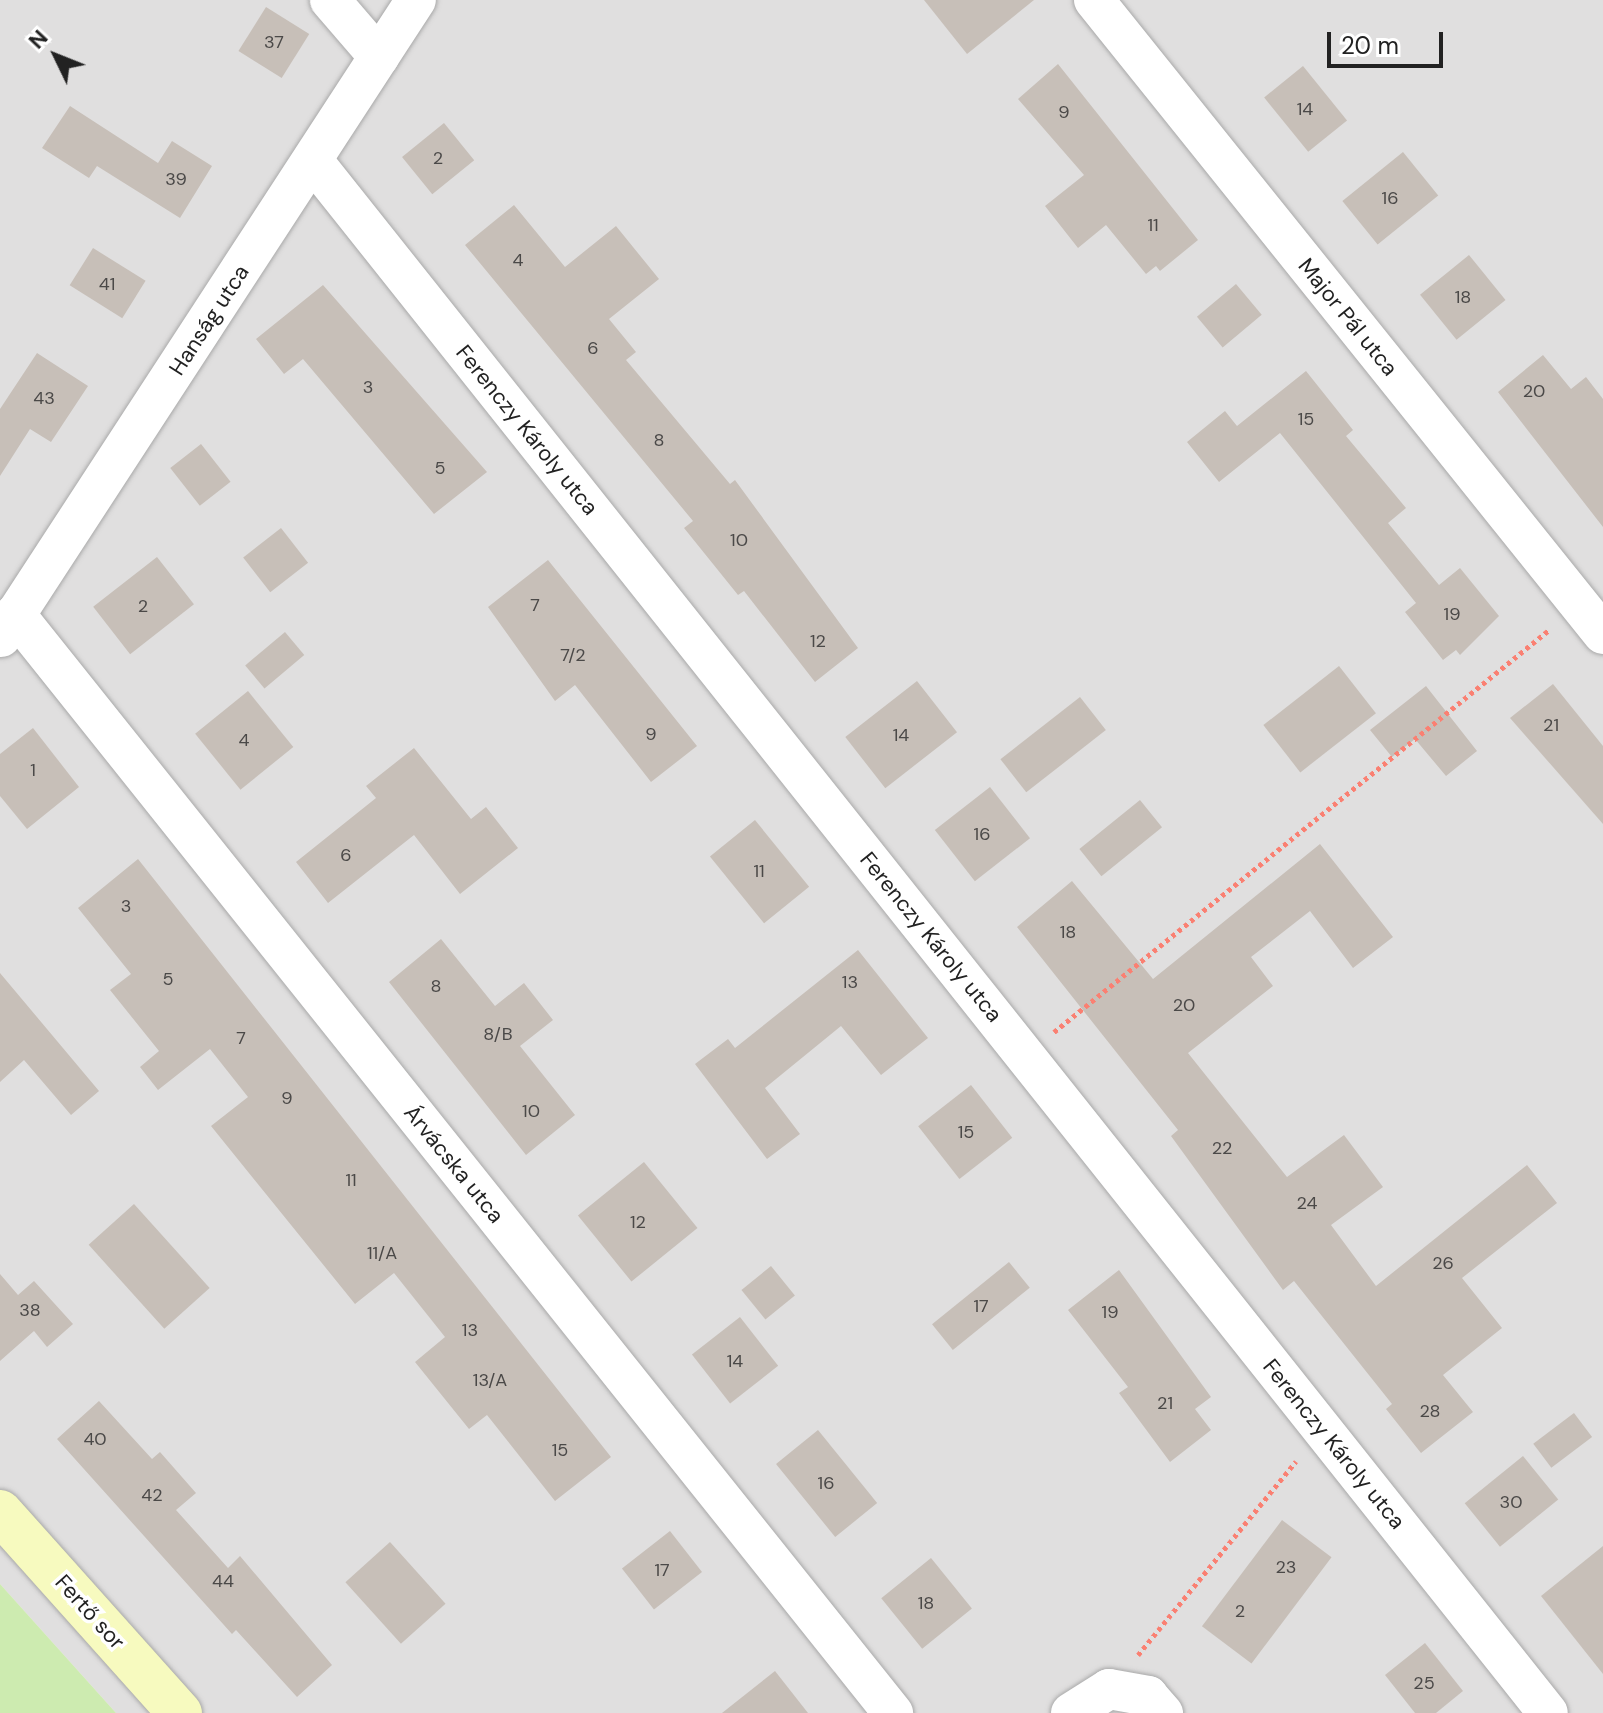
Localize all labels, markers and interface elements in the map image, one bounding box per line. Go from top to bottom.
north arrow [16,16,96,96]
scale bar [1331,16,1447,66]
text: N [22,24,54,55]
text: 20 m [1341,30,1399,61]
house number: 37 [264,31,284,53]
house number: 14 [1297,98,1313,120]
house number: 9 [1058,101,1070,123]
house number: 2 [433,147,443,169]
house number: 39 [165,168,187,190]
house number: 16 [1382,187,1398,209]
house number: 11 [1147,214,1159,236]
house number: 4 [513,249,523,271]
street label: Major Pál utca [1293,253,1403,381]
street label: Hanság utca [164,260,254,380]
house number: 41 [99,273,115,295]
house number: 18 [1455,286,1471,308]
house number: 6 [587,337,599,359]
street label: Ferenczy Károly utca [450,340,604,520]
house number: 3 [363,376,373,398]
house number: 20 [1523,380,1545,402]
house number: 43 [33,387,55,409]
house number: 15 [1298,408,1314,430]
house number: 8 [654,429,664,451]
house number: 5 [435,457,445,479]
house number: 10 [730,529,748,551]
house number: 7 [530,594,540,616]
house number: 2 [138,595,148,617]
house number: 19 [1444,603,1460,625]
house number: 12 [810,630,826,652]
house number: 7/2 [560,644,586,666]
house number: 21 [1543,714,1559,736]
house number: 9 [645,723,657,745]
house number: 14 [893,724,909,746]
house number: 4 [239,729,249,751]
house number: 1 [30,759,36,781]
house number: 16 [974,823,990,845]
house number: 6 [340,844,352,866]
street label: Ferenczy Károly utca [854,847,1008,1027]
house number: 11 [753,860,765,882]
house number: 3 [121,895,131,917]
house number: 18 [1060,921,1076,943]
house number: 5 [163,968,173,990]
house number: 13 [842,971,858,993]
house number: 8 [431,975,441,997]
house number: 20 [1173,994,1195,1016]
house number: 8/B [483,1023,513,1045]
house number: 7 [236,1027,246,1049]
house number: 9 [281,1087,293,1109]
street label: Árvácska utca [399,1100,509,1228]
house number: 10 [522,1100,540,1122]
house number: 15 [958,1121,974,1143]
house number: 22 [1212,1137,1232,1159]
house number: 11 [345,1169,357,1191]
house number: 24 [1297,1192,1317,1214]
house number: 12 [630,1211,646,1233]
house number: 11/A [367,1242,397,1264]
house number: 26 [1432,1252,1454,1274]
house number: 17 [973,1295,989,1317]
house number: 38 [19,1299,41,1321]
house number: 19 [1102,1301,1118,1323]
house number: 13 [462,1319,478,1341]
house number: 14 [727,1350,743,1372]
street label: Ferenczy Károly utca [1257,1354,1411,1534]
house number: 13/A [473,1369,507,1391]
house number: 21 [1157,1392,1173,1414]
house number: 28 [1419,1400,1441,1422]
house number: 40 [83,1428,107,1450]
house number: 15 [552,1439,568,1461]
house number: 16 [818,1472,834,1494]
house number: 42 [141,1484,163,1506]
house number: 30 [1500,1491,1522,1513]
house number: 23 [1275,1556,1297,1578]
house number: 17 [654,1559,670,1581]
street label: Fertő sor [50,1569,130,1655]
house number: 44 [212,1570,234,1592]
house number: 18 [918,1592,934,1614]
house number: 2 [1235,1600,1245,1622]
house number: 25 [1413,1672,1435,1694]

